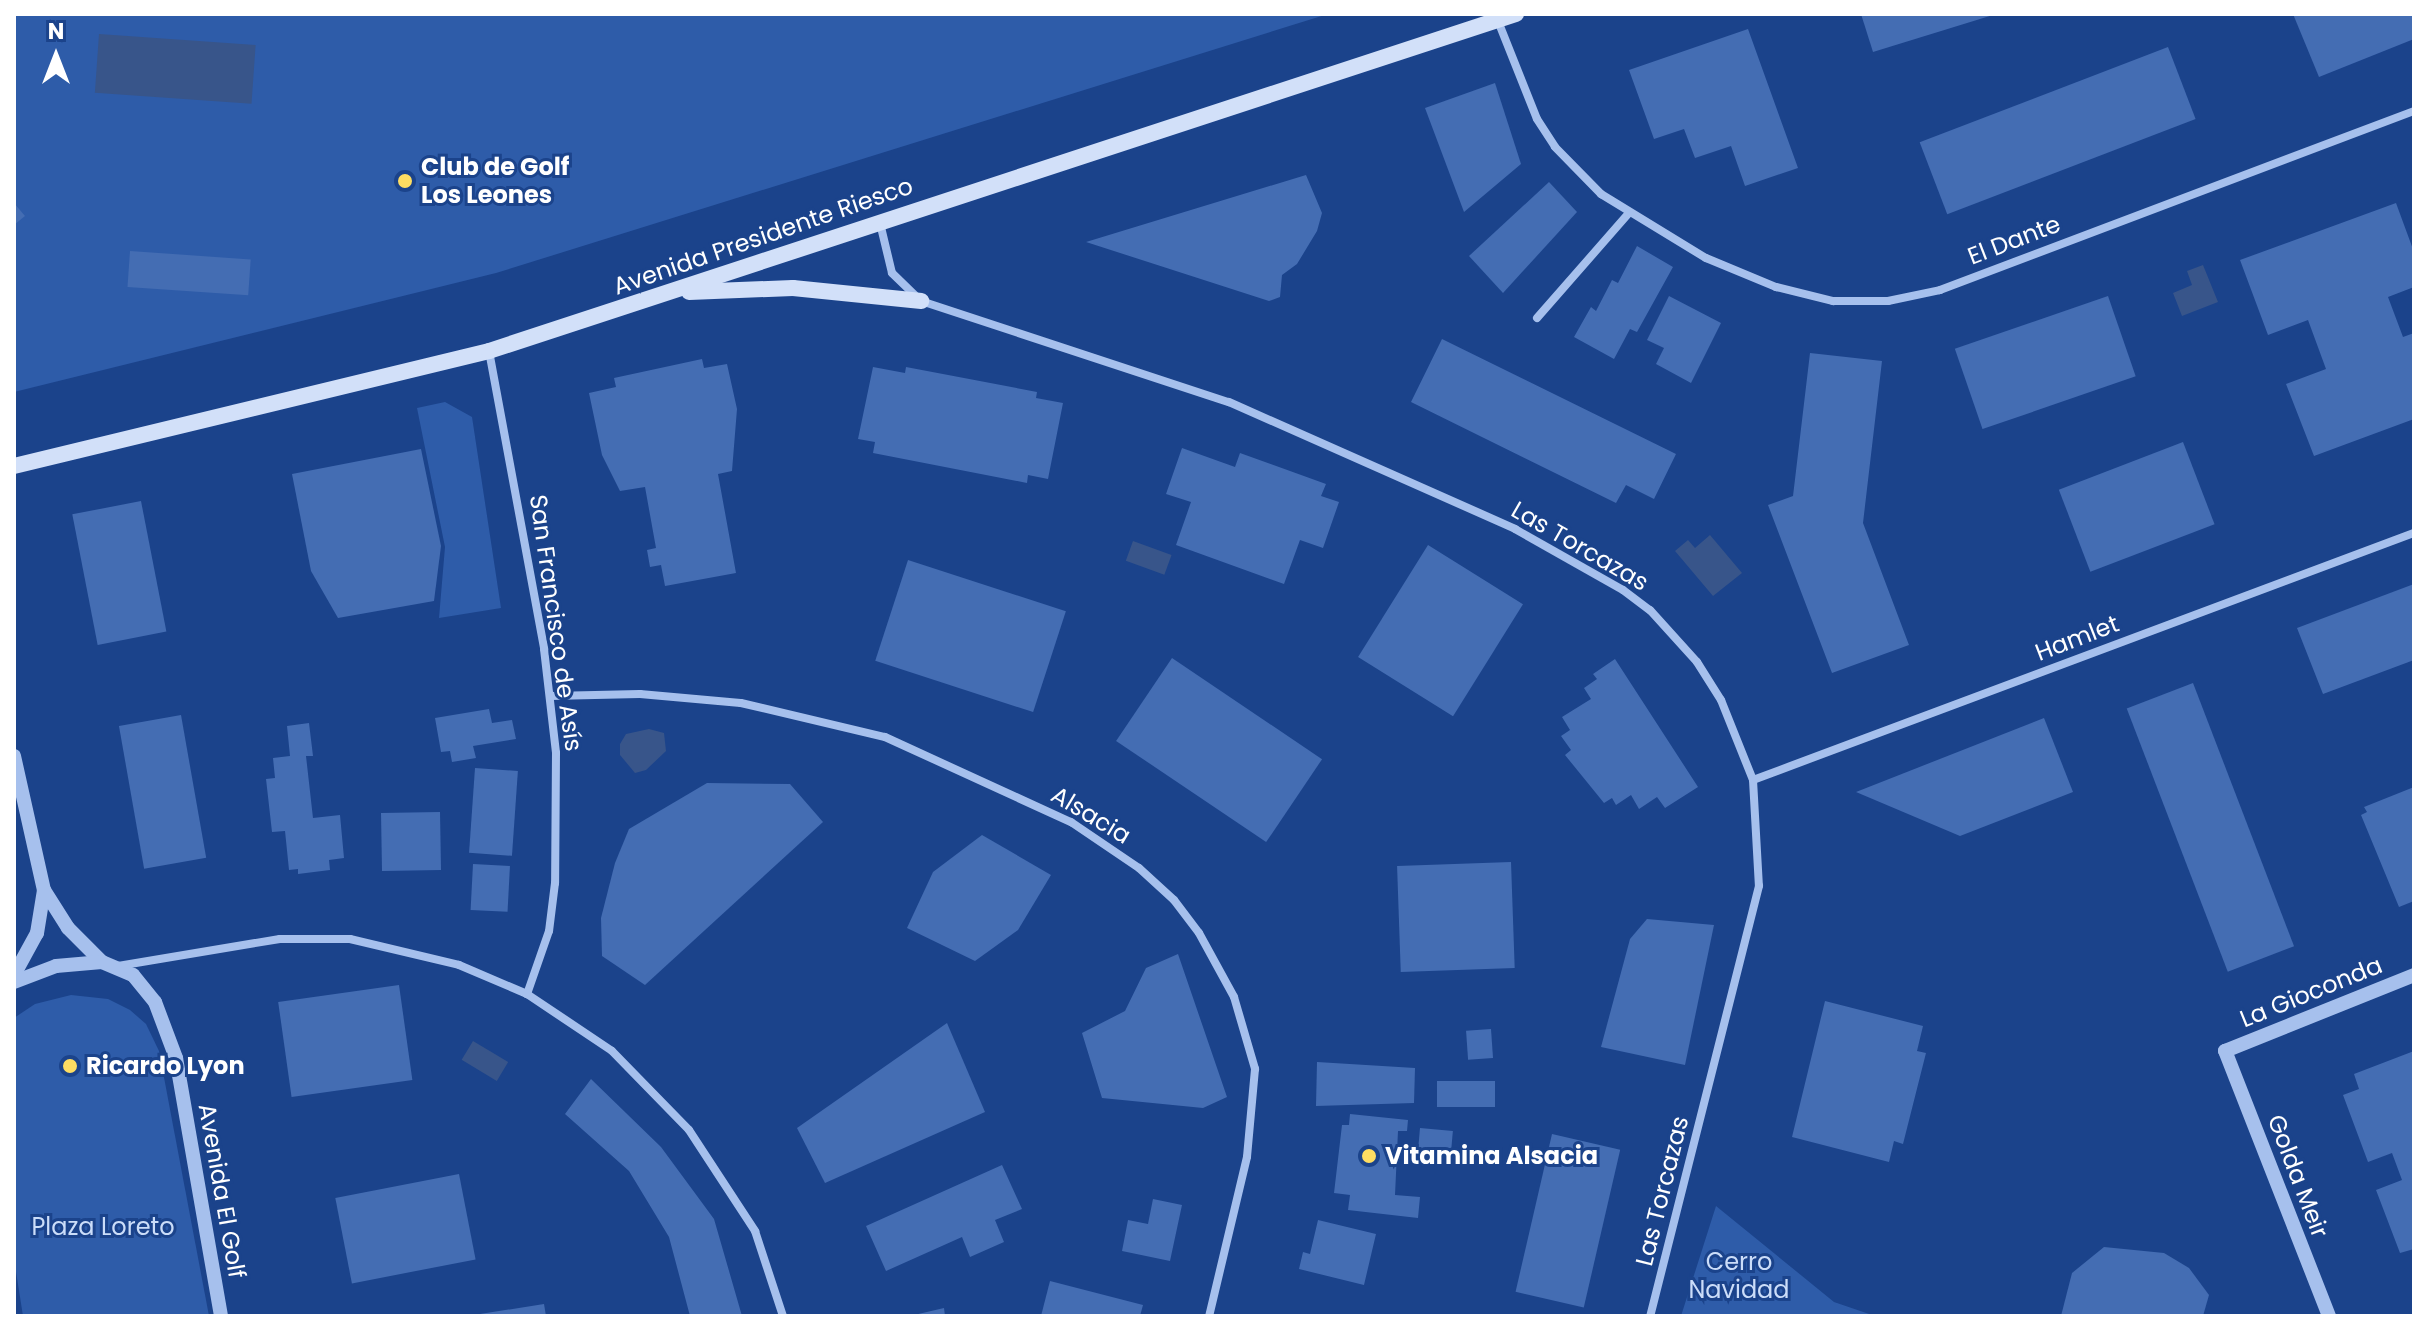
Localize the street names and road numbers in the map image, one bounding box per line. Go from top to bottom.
street label: Avenida Presidente Riesco [609,171,917,301]
street label: El Dante [1964,209,2064,271]
street label: San Francisco de Asís [524,493,588,753]
street label: Las Torcazas [1506,495,1654,597]
street label: Hamlet [2031,609,2123,667]
street label: Alsacia [1046,780,1136,850]
street label: La Gioconda [2236,950,2386,1034]
street label: Avenida El Golf [192,1101,252,1281]
street label: Golda Meir [2261,1111,2335,1241]
street label: Las Torcazas [1629,1113,1695,1269]

